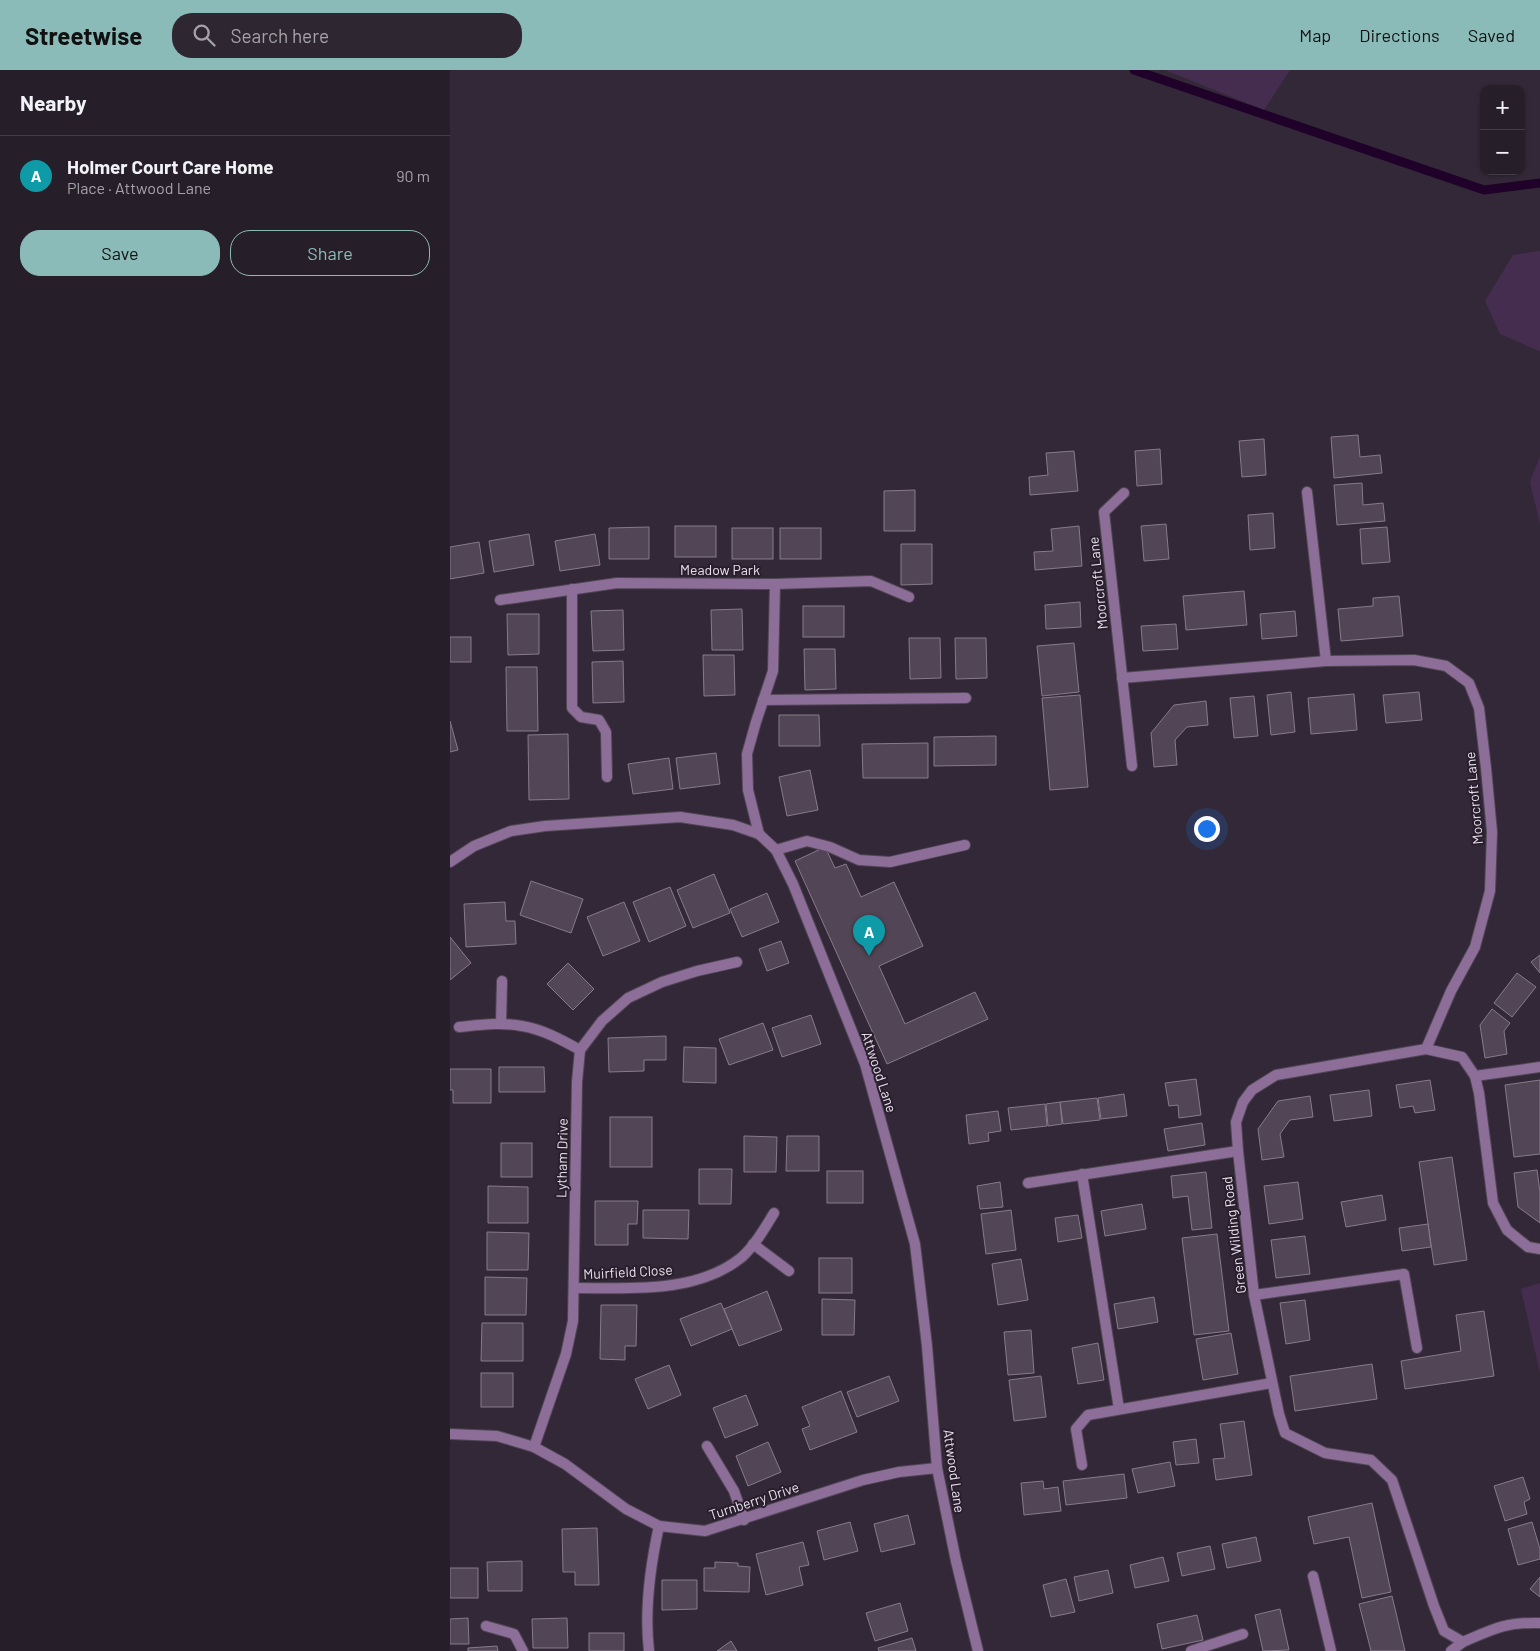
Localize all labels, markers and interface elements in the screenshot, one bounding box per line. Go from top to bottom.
search box [172,13,522,58]
text: Streetwise [25,21,142,50]
icon: search [190,21,218,49]
text: Search here [230,24,329,47]
text: Map [1299,24,1331,46]
text: Directions [1359,24,1440,46]
text: Saved [1468,24,1515,46]
map controls [1480,85,1525,175]
button: + [1480,85,1525,130]
text: Nearby [20,90,86,115]
button: − [1480,130,1525,175]
text: Holmer Court Care Home [67,155,274,178]
text: A [31,166,41,185]
text: 90 m [396,166,430,185]
text: Place · Attwood Lane [67,178,211,197]
button: Save [20,230,220,276]
button: Share [230,230,430,276]
street label: Moorcroft Lane [1084,536,1111,630]
street label: Meadow Park [680,561,760,578]
street label: Moorcroft Lane [1461,751,1486,845]
your location [1194,816,1220,842]
pin: A [853,915,885,956]
street label: Attwood Lane [858,1029,901,1114]
street label: Lytham Drive [552,1118,571,1198]
street label: Green Wilding Road [1218,1175,1249,1295]
street label: Muirfield Close [583,1261,673,1282]
street label: Attwood Lane [940,1428,969,1514]
street label: Turnberry Drive [707,1478,801,1523]

